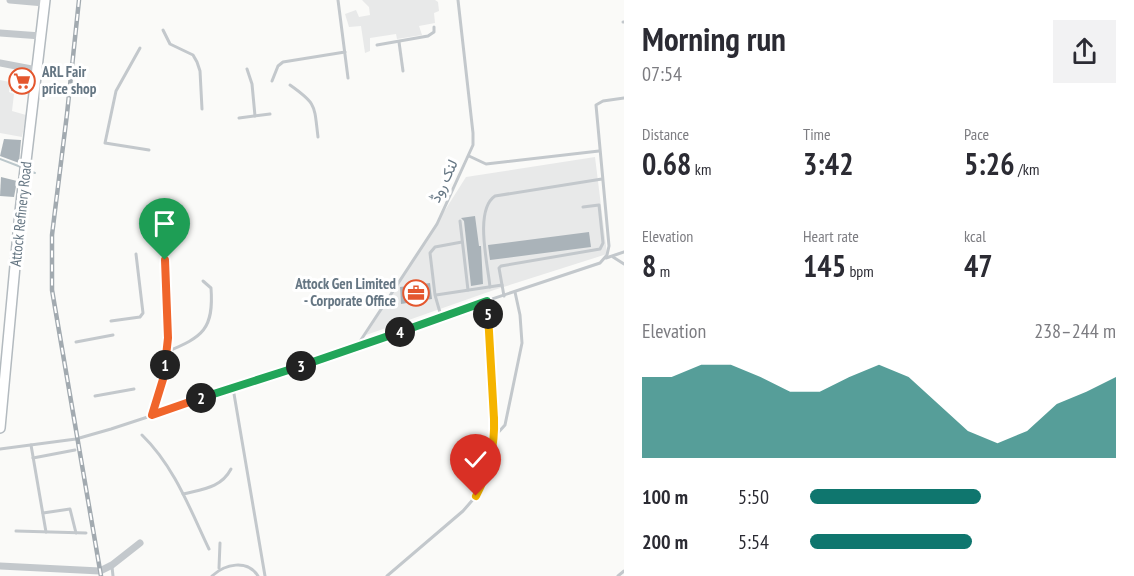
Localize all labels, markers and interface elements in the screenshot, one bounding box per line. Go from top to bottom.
text: Morning run [642,17,786,60]
button: share [1053,20,1116,83]
text: 07:54 [642,61,682,87]
place label: ARL Fair price shop [41,62,97,98]
supermarket icon: ARL Fair price shop [7,66,37,96]
text: Distance [642,124,689,144]
text: Time [803,124,831,144]
text: Pace [964,124,989,144]
text: 0.68 [642,144,691,183]
text: 3:42 [803,144,854,183]
text: 5:26 [964,144,1015,183]
street label: لنک روڈ [425,156,462,205]
text: km [691,159,711,179]
text: /km [1015,159,1039,179]
street label: Attock Refinery Road [6,160,35,268]
pin [139,198,190,260]
icon: arrive [148,207,181,240]
text: Elevation [642,226,693,246]
text: Heart rate [803,226,859,246]
text: kcal [964,226,986,246]
text: 8 [642,246,656,285]
text: 145 [803,246,846,285]
text: 47 [964,246,993,285]
text: m [656,261,670,281]
text: bpm [846,261,874,281]
place label: Attock Gen Limited - Corporate Office [294,274,396,310]
office icon: Attock Gen Limited - Corporate Office [401,278,431,308]
pin: 5 [473,299,503,329]
text: 5 [484,304,492,324]
pin: 4 [385,317,415,347]
text: Elevation [642,318,706,344]
text: 238–244 m [1034,318,1116,344]
text: 4 [396,322,404,342]
pin: 1 [150,350,180,380]
pin: 3 [286,351,316,381]
text: 1 [161,355,169,375]
text: 3 [297,356,305,376]
pin: 2 [186,383,216,413]
text: 2 [197,388,205,408]
pin [450,434,501,496]
icon: check [459,443,492,476]
text: 100 m [642,484,688,510]
text: 5:50 [738,484,769,510]
text: 200 m [642,529,688,555]
text: 5:54 [738,529,769,555]

